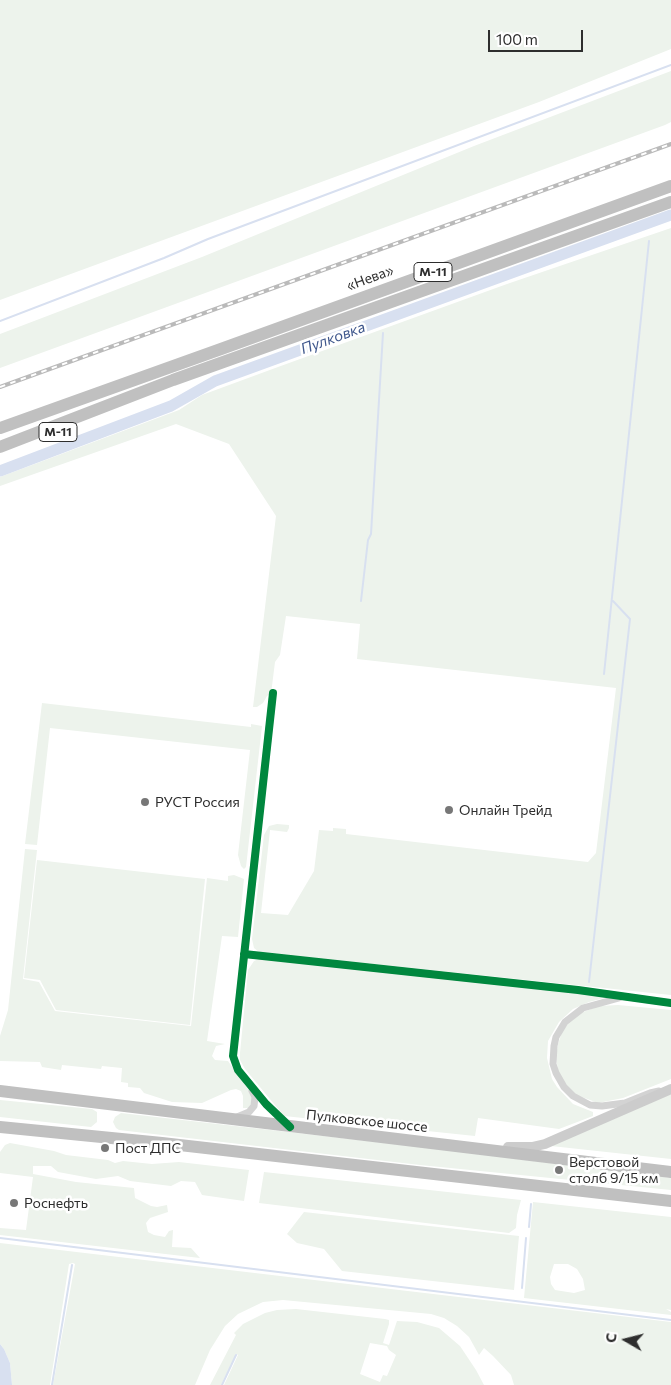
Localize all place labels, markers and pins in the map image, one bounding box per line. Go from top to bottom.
place label: РУСТ Россия [155,794,240,810]
marker: РУСТ Россия [139,796,151,808]
place label: Онлайн Трейд [459,802,552,818]
marker: Онлайн Трейд [443,804,455,816]
place label: Пост ДПС [115,1140,181,1156]
marker: Пост ДПС [99,1142,111,1154]
place label: Верстовой столб 9/15 км [569,1154,659,1186]
marker: Верстовой столб 9/15 км [553,1164,565,1176]
place label: Роснефть [24,1195,88,1211]
marker: Роснефть [8,1197,20,1209]

